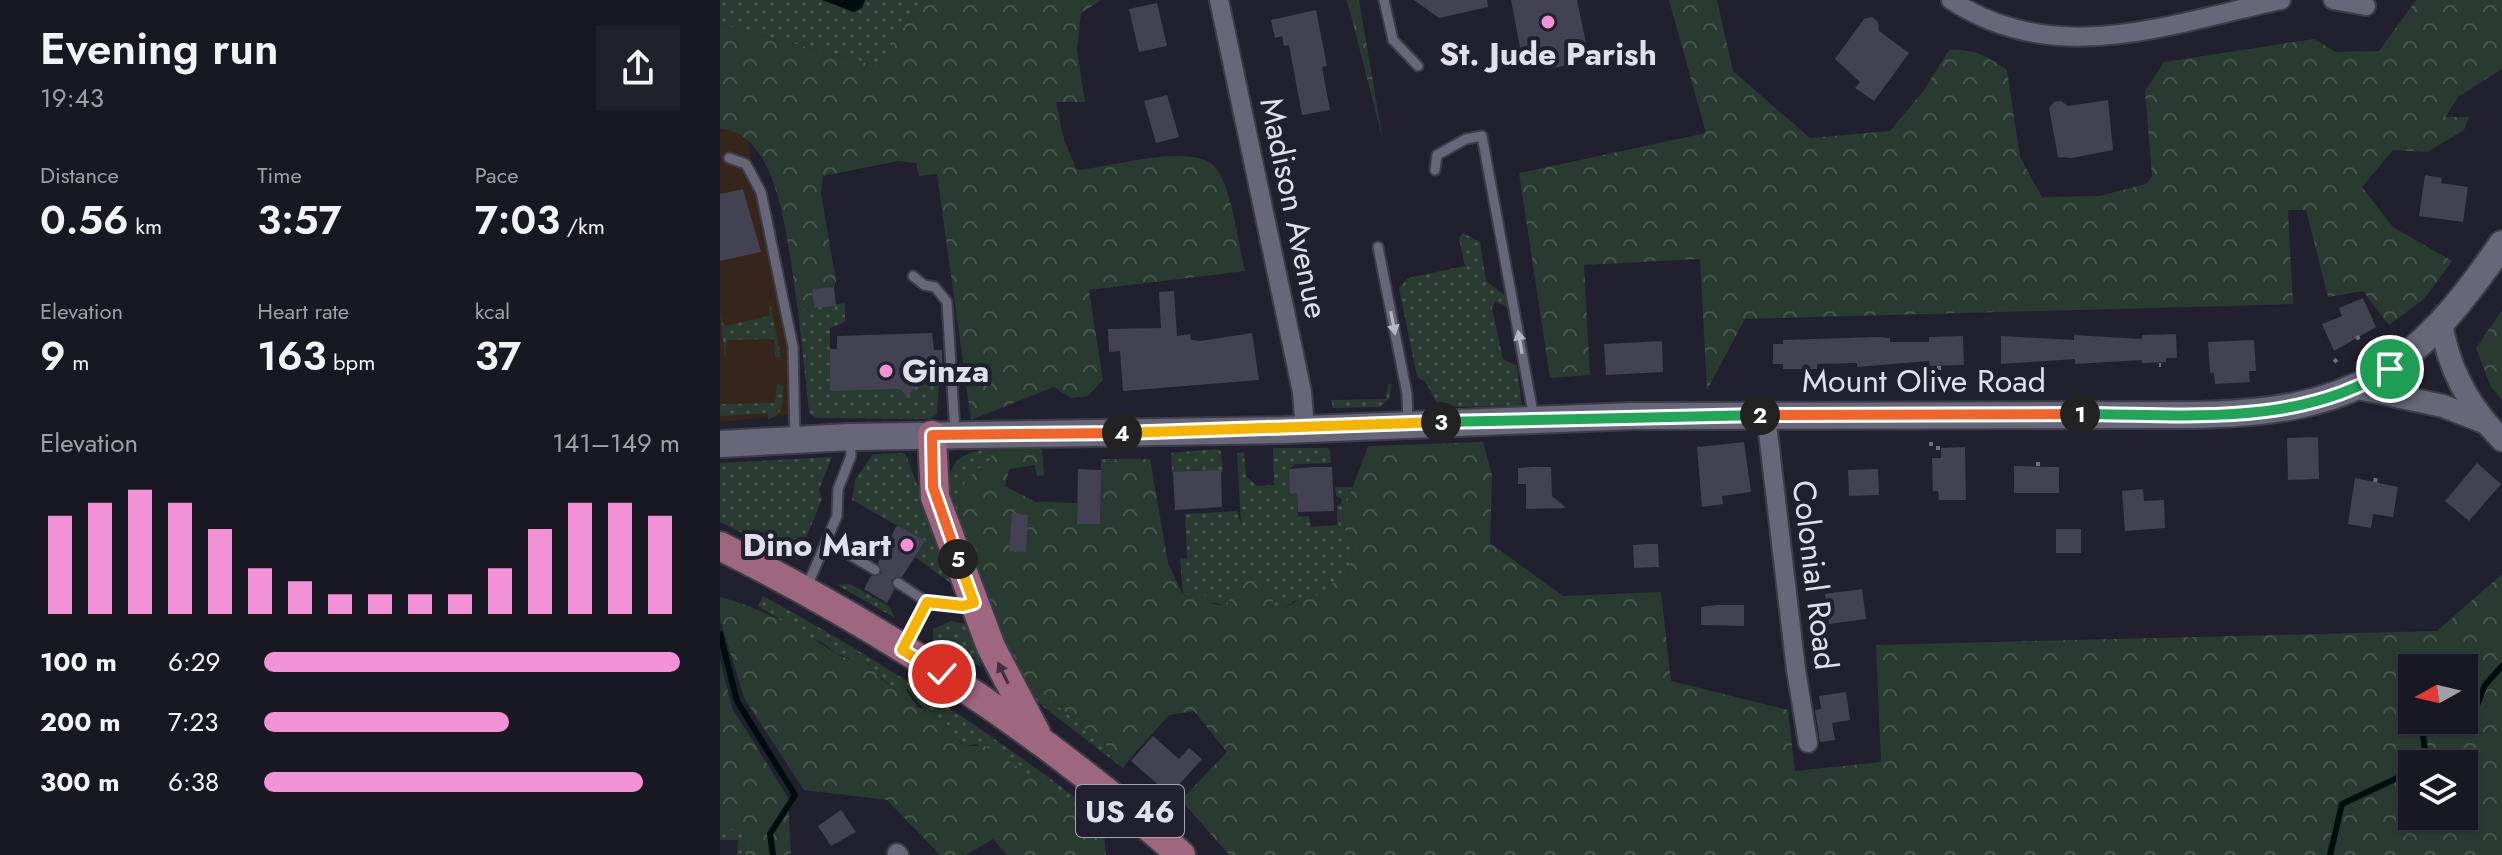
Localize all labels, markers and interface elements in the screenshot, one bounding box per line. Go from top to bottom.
marker: St. Jude Parish [1539,13,1557,31]
text: Evening run [40,17,279,81]
button: share [596,26,680,110]
place label: St. Jude Parish [1439,31,1657,77]
text: 19:43 [40,79,104,117]
street label: Madison Avenue [1248,94,1340,322]
text: Distance [40,159,119,191]
text: Time [257,159,302,191]
text: Pace [475,159,518,191]
text: 0.56 [40,191,129,249]
text: 3:57 [257,191,342,249]
text: 7:03 [475,191,560,249]
text: km [129,210,162,242]
text: /km [560,210,605,242]
text: Elevation [40,295,123,327]
text: Heart rate [257,295,349,327]
text: kcal [475,295,510,327]
one-way arrow [1388,311,1400,336]
text: 9 [40,327,66,385]
text: 163 [257,327,326,385]
text: 37 [475,327,521,385]
one-way arrow [1513,329,1525,354]
pin [2356,335,2424,403]
text: m [66,346,89,378]
text: bpm [326,346,375,378]
icon: arrive [2368,347,2412,391]
place label: Ginza [902,348,989,394]
street label: Mount Olive Road [1802,358,2046,404]
marker: Ginza [877,362,895,380]
pin: 1 [2060,394,2100,434]
pin: 2 [1740,395,1780,435]
text: 1 [2074,398,2086,430]
text: 2 [1753,399,1767,431]
pin: 3 [1421,402,1461,442]
text: 3 [1434,406,1448,438]
pin: 4 [1102,413,1142,453]
text: 4 [1114,417,1130,449]
text: Elevation [40,424,138,462]
text: 141–149 m [552,424,680,462]
street label: Colonial Road [1781,478,1849,672]
place label: Dino Mart [743,522,892,568]
marker: Dino Mart [898,536,916,554]
pin: 5 [938,539,978,579]
text: 5 [951,543,965,575]
pin [908,640,976,708]
text: 100 m [40,643,117,681]
text: 6:29 [168,643,221,681]
icon: check [920,652,964,696]
north arrow [2398,654,2478,734]
map controls [2398,654,2478,830]
one-way arrow [996,661,1010,684]
text: 200 m [40,703,121,741]
text: 7:23 [168,703,218,741]
button: layers [2398,750,2478,830]
text: 300 m [40,763,120,801]
text: 6:38 [168,763,219,801]
road number: US 46 [1076,785,1184,837]

